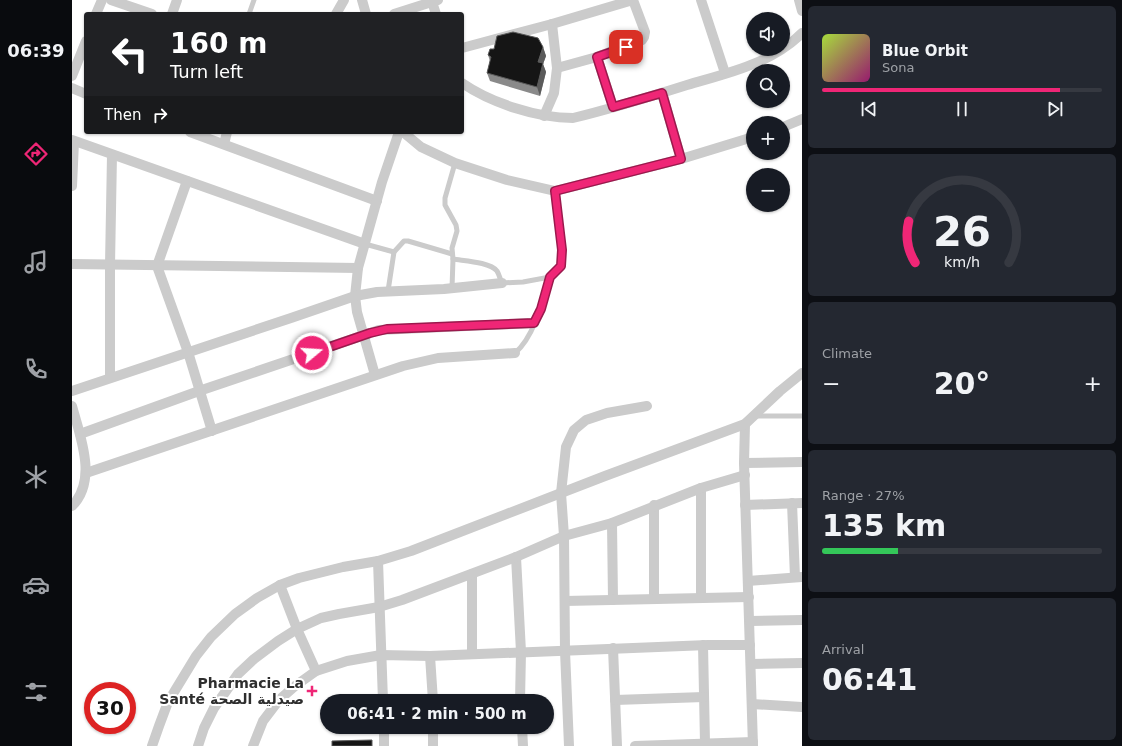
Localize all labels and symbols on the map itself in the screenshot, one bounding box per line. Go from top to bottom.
pin [609,30,643,64]
position arrow [291,332,333,374]
place label: Pharmacie La Santé صيدلية الصحة [159,675,304,707]
speed limit sign: 30 [84,682,136,734]
marker: Pharmacie La Santé صيدلية الصحة [307,686,317,696]

